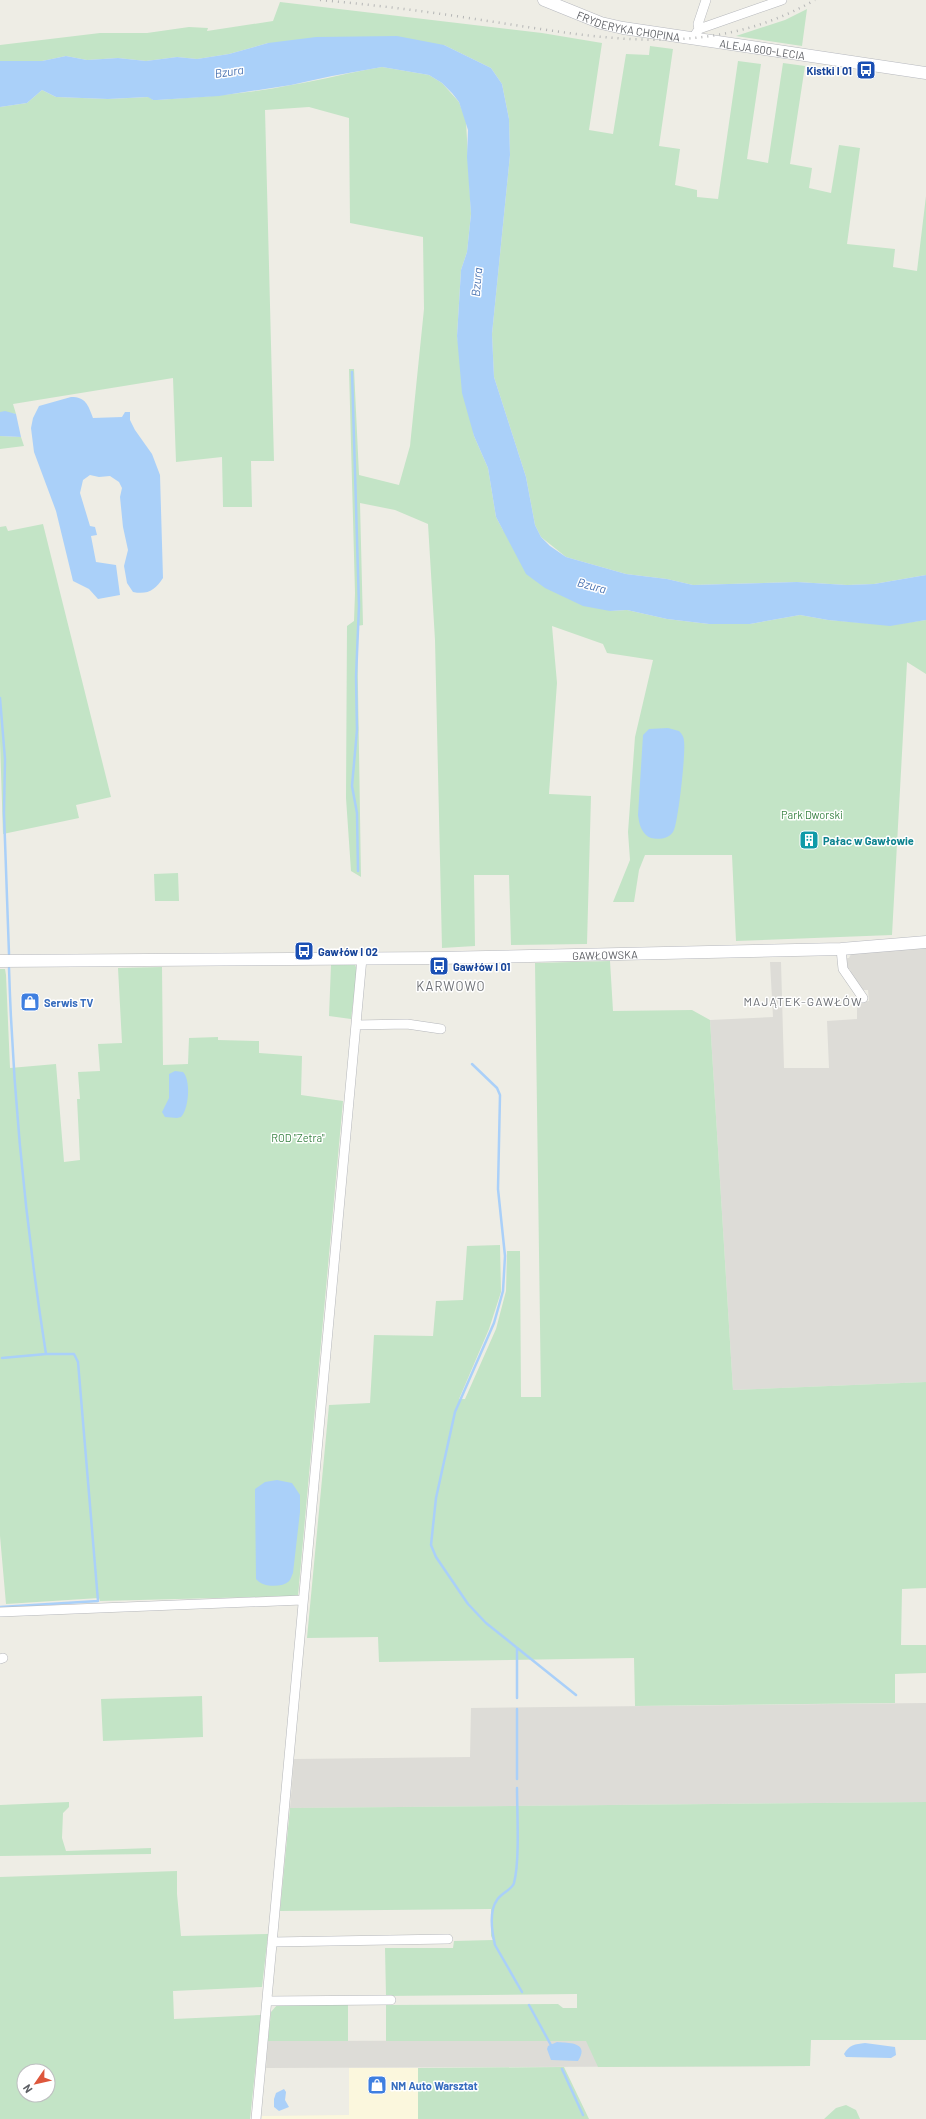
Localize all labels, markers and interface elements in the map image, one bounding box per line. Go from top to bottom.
street label: FRYDERYKA CHOPINA [575,8,681,43]
street label: ALEJA 600-LECIA [719,36,806,62]
bus stop icon: Kistki I 01 [855,59,877,81]
water label: Bzura [214,62,244,80]
place label: Kistki I 01 [807,64,852,77]
water label: Bzura [468,267,484,297]
water label: Bzura [576,574,608,596]
park label: Park Dworski [781,808,843,821]
building icon: Pałac w Gawłowie [798,829,820,851]
place label: Pałac w Gawłowie [823,834,914,847]
bus stop icon: Gawłów I 02 [293,940,315,962]
place label: Gawłów I 02 [318,945,378,958]
street label: GAWŁOWSKA [572,947,638,962]
bus stop icon: Gawłów I 01 [428,955,450,977]
place label: Gawłów I 01 [453,960,511,973]
district label: KARWOWO [416,978,486,994]
shop icon: Serwis TV [19,991,41,1013]
district label: MAJĄTEK-GAWŁÓW [743,994,863,1008]
place label: Serwis TV [44,996,93,1009]
park label: ROD "Zetra" [271,1131,325,1144]
north arrow [16,2063,56,2103]
shop icon: NM Auto Warsztat [366,2074,388,2096]
place label: NM Auto Warsztat [391,2079,478,2092]
text: N [20,2082,35,2096]

